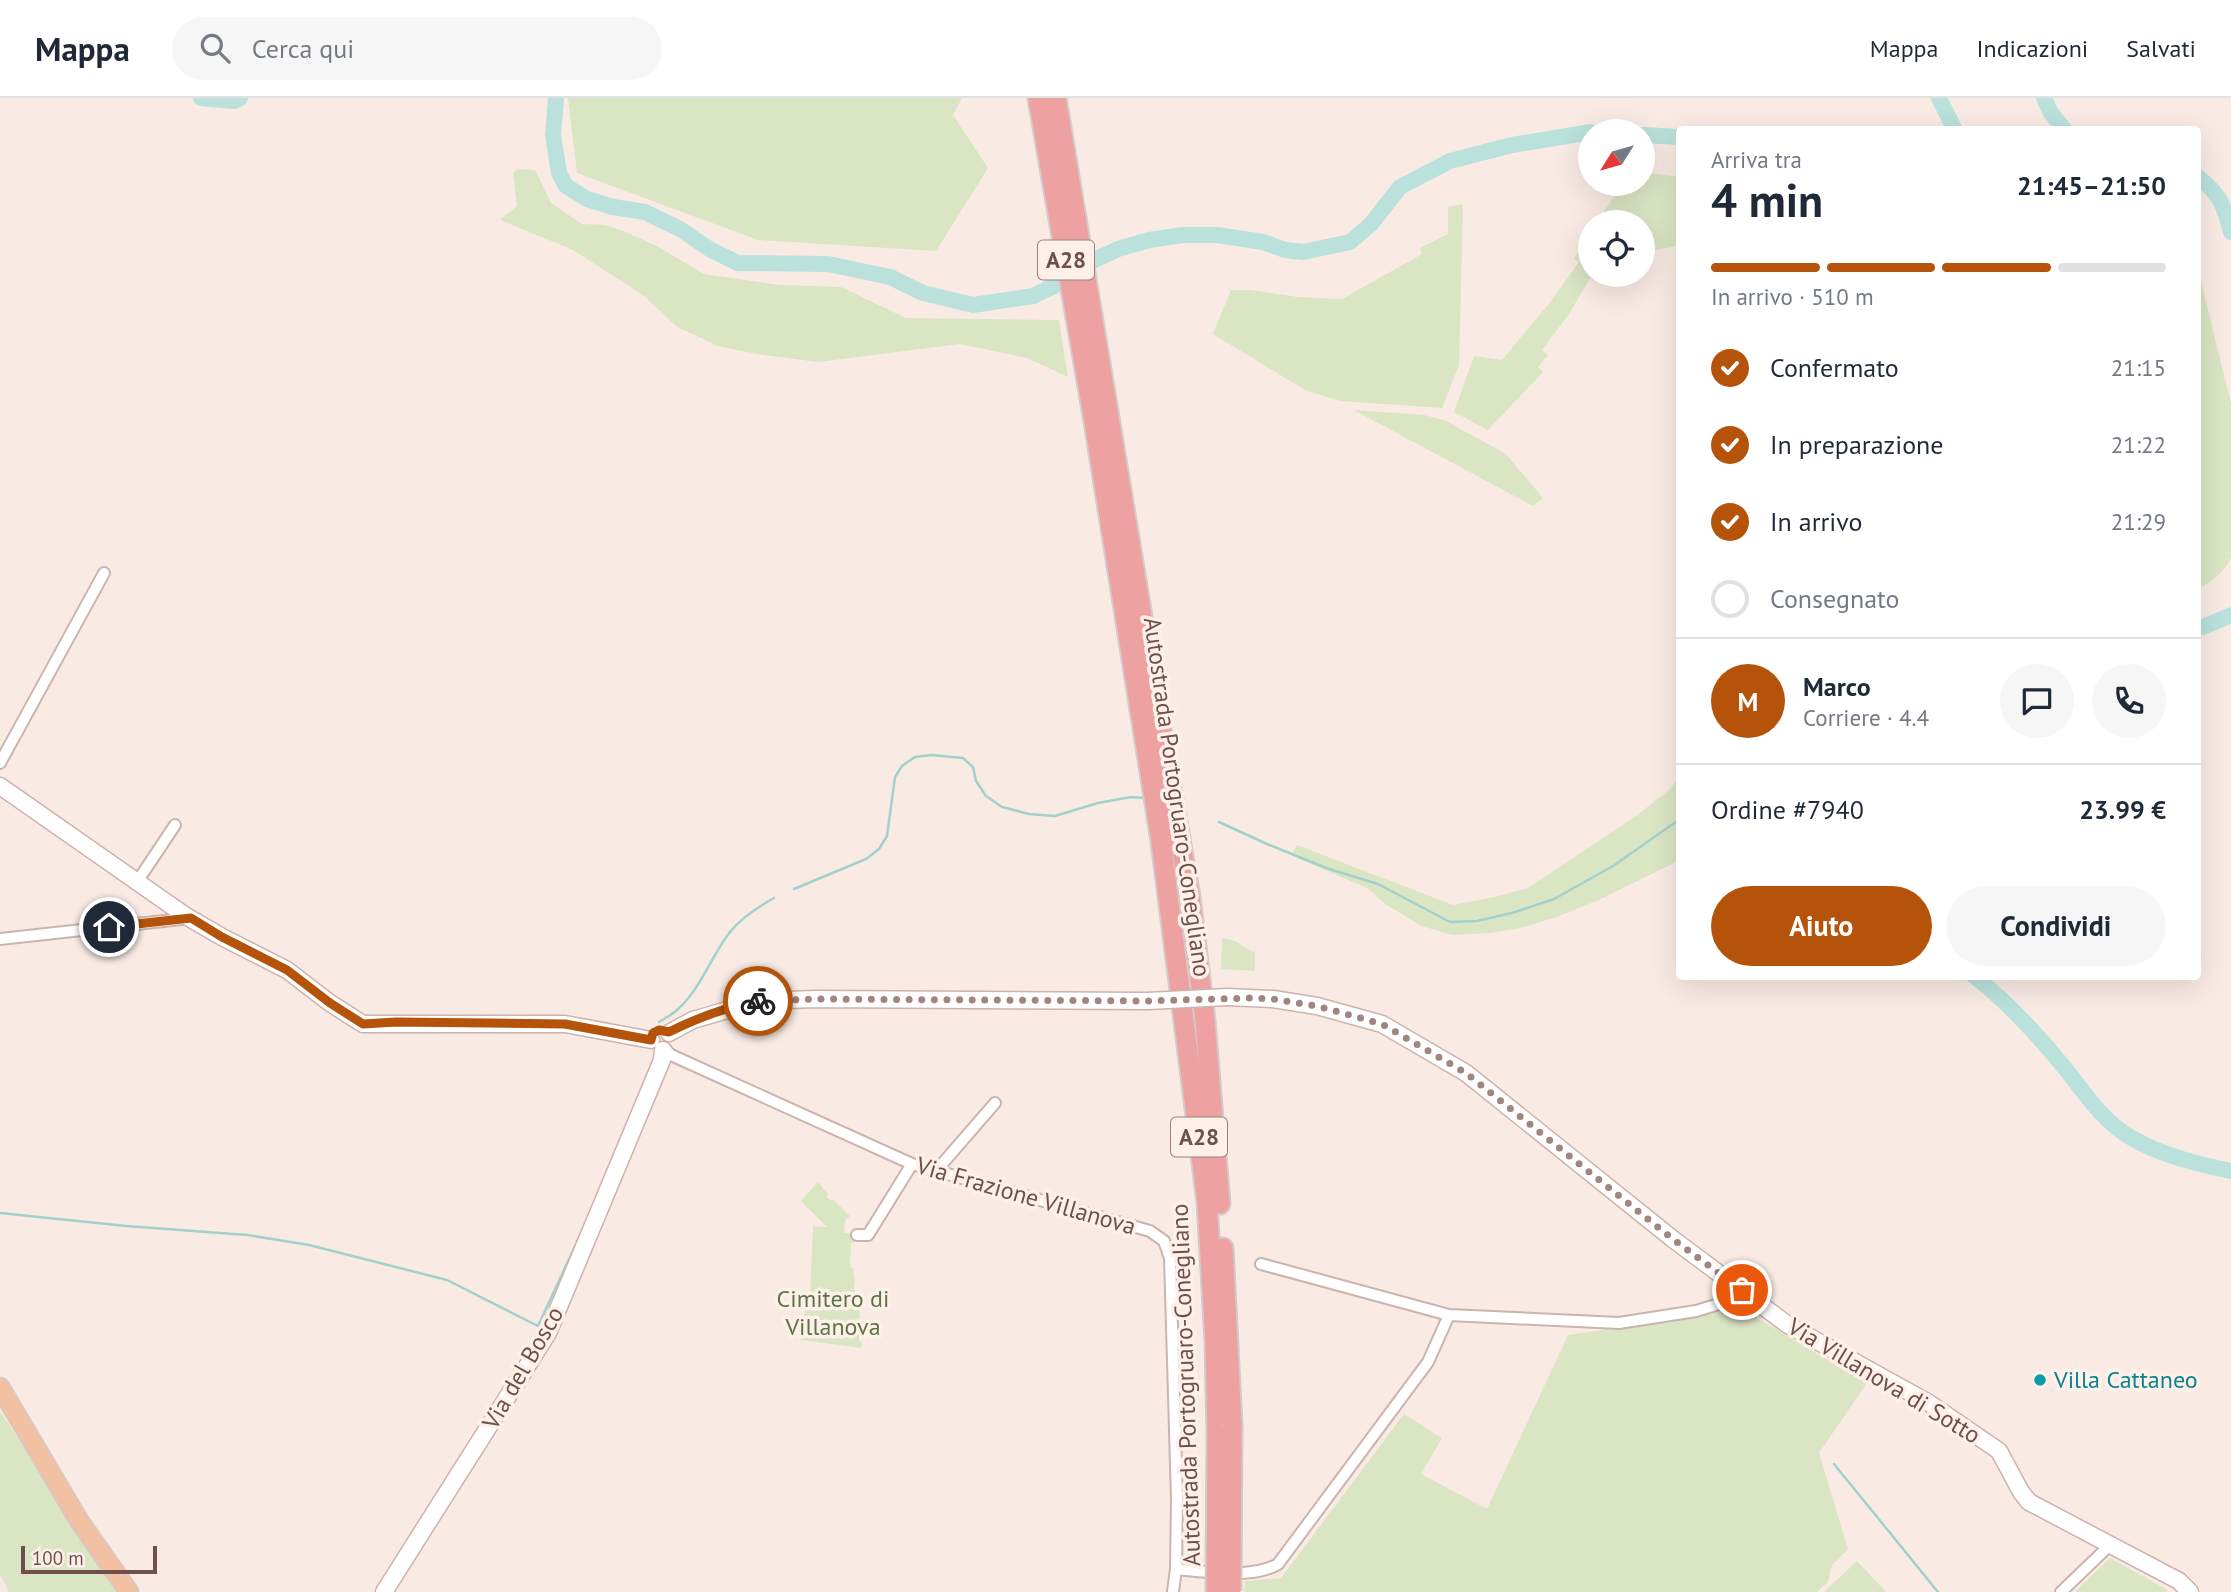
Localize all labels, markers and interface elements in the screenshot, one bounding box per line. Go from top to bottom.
search box [172,17,662,80]
text: Mappa [35,27,130,70]
icon: search [196,29,234,67]
text: Cerca qui [252,32,354,65]
text: Mappa [1870,33,1939,64]
text: Indicazioni [1977,33,2088,64]
text: Salvati [2126,33,2196,64]
north arrow [1578,119,1656,196]
map controls [1578,119,1655,287]
text: Arriva tra [1711,145,1802,174]
text: 21:45–21:50 [2017,169,2166,202]
text: 4 min [1711,170,1823,230]
button: locate [1578,210,1655,287]
road number: A28 [1038,240,1094,280]
text: In arrivo · 510 m [1711,282,1874,311]
icon: check [1711,349,1749,387]
text: Confermato [1770,351,1899,384]
text: 21:15 [2111,353,2166,382]
icon: check [1711,426,1749,464]
text: In preparazione [1770,428,1944,461]
text: 21:22 [2111,430,2166,459]
icon: check [1711,503,1749,541]
text: In arrivo [1770,505,1862,538]
text: 21:29 [2111,507,2166,536]
text: Consegnato [1770,582,1900,615]
street label: Autostrada Portogruaro-Conegliano [1137,615,1218,979]
button: chat [2000,664,2074,738]
button: phone [2092,664,2166,738]
text: Marco [1803,670,1871,703]
text: M [1738,685,1758,718]
text: Corriere · 4.4 [1803,703,1929,732]
text: Ordine #7940 [1711,793,1864,826]
text: 23.99 € [2079,793,2166,826]
button: Aiuto [1711,886,1932,966]
button: Condividi [1946,886,2166,966]
pin [79,897,139,957]
icon: home [90,908,128,946]
courier [723,966,793,1036]
icon: bike [739,982,777,1020]
road number: A28 [1171,1118,1227,1156]
street label: Via Frazione Villanova [912,1149,1140,1242]
street label: Autostrada Portogruaro-Conegliano [1164,1203,1207,1567]
pin [1712,1260,1772,1320]
icon: bag [1723,1271,1761,1309]
park label: Cimitero di Villanova [777,1283,889,1342]
street label: Via del Bosco [474,1301,570,1436]
street label: Via Villanova di Sotto [1781,1310,1986,1450]
place label: Villa Cattaneo [2053,1364,2198,1395]
marker: Villa Cattaneo [2032,1372,2048,1388]
scale bar [21,1543,158,1575]
text: 100 m [32,1546,84,1570]

